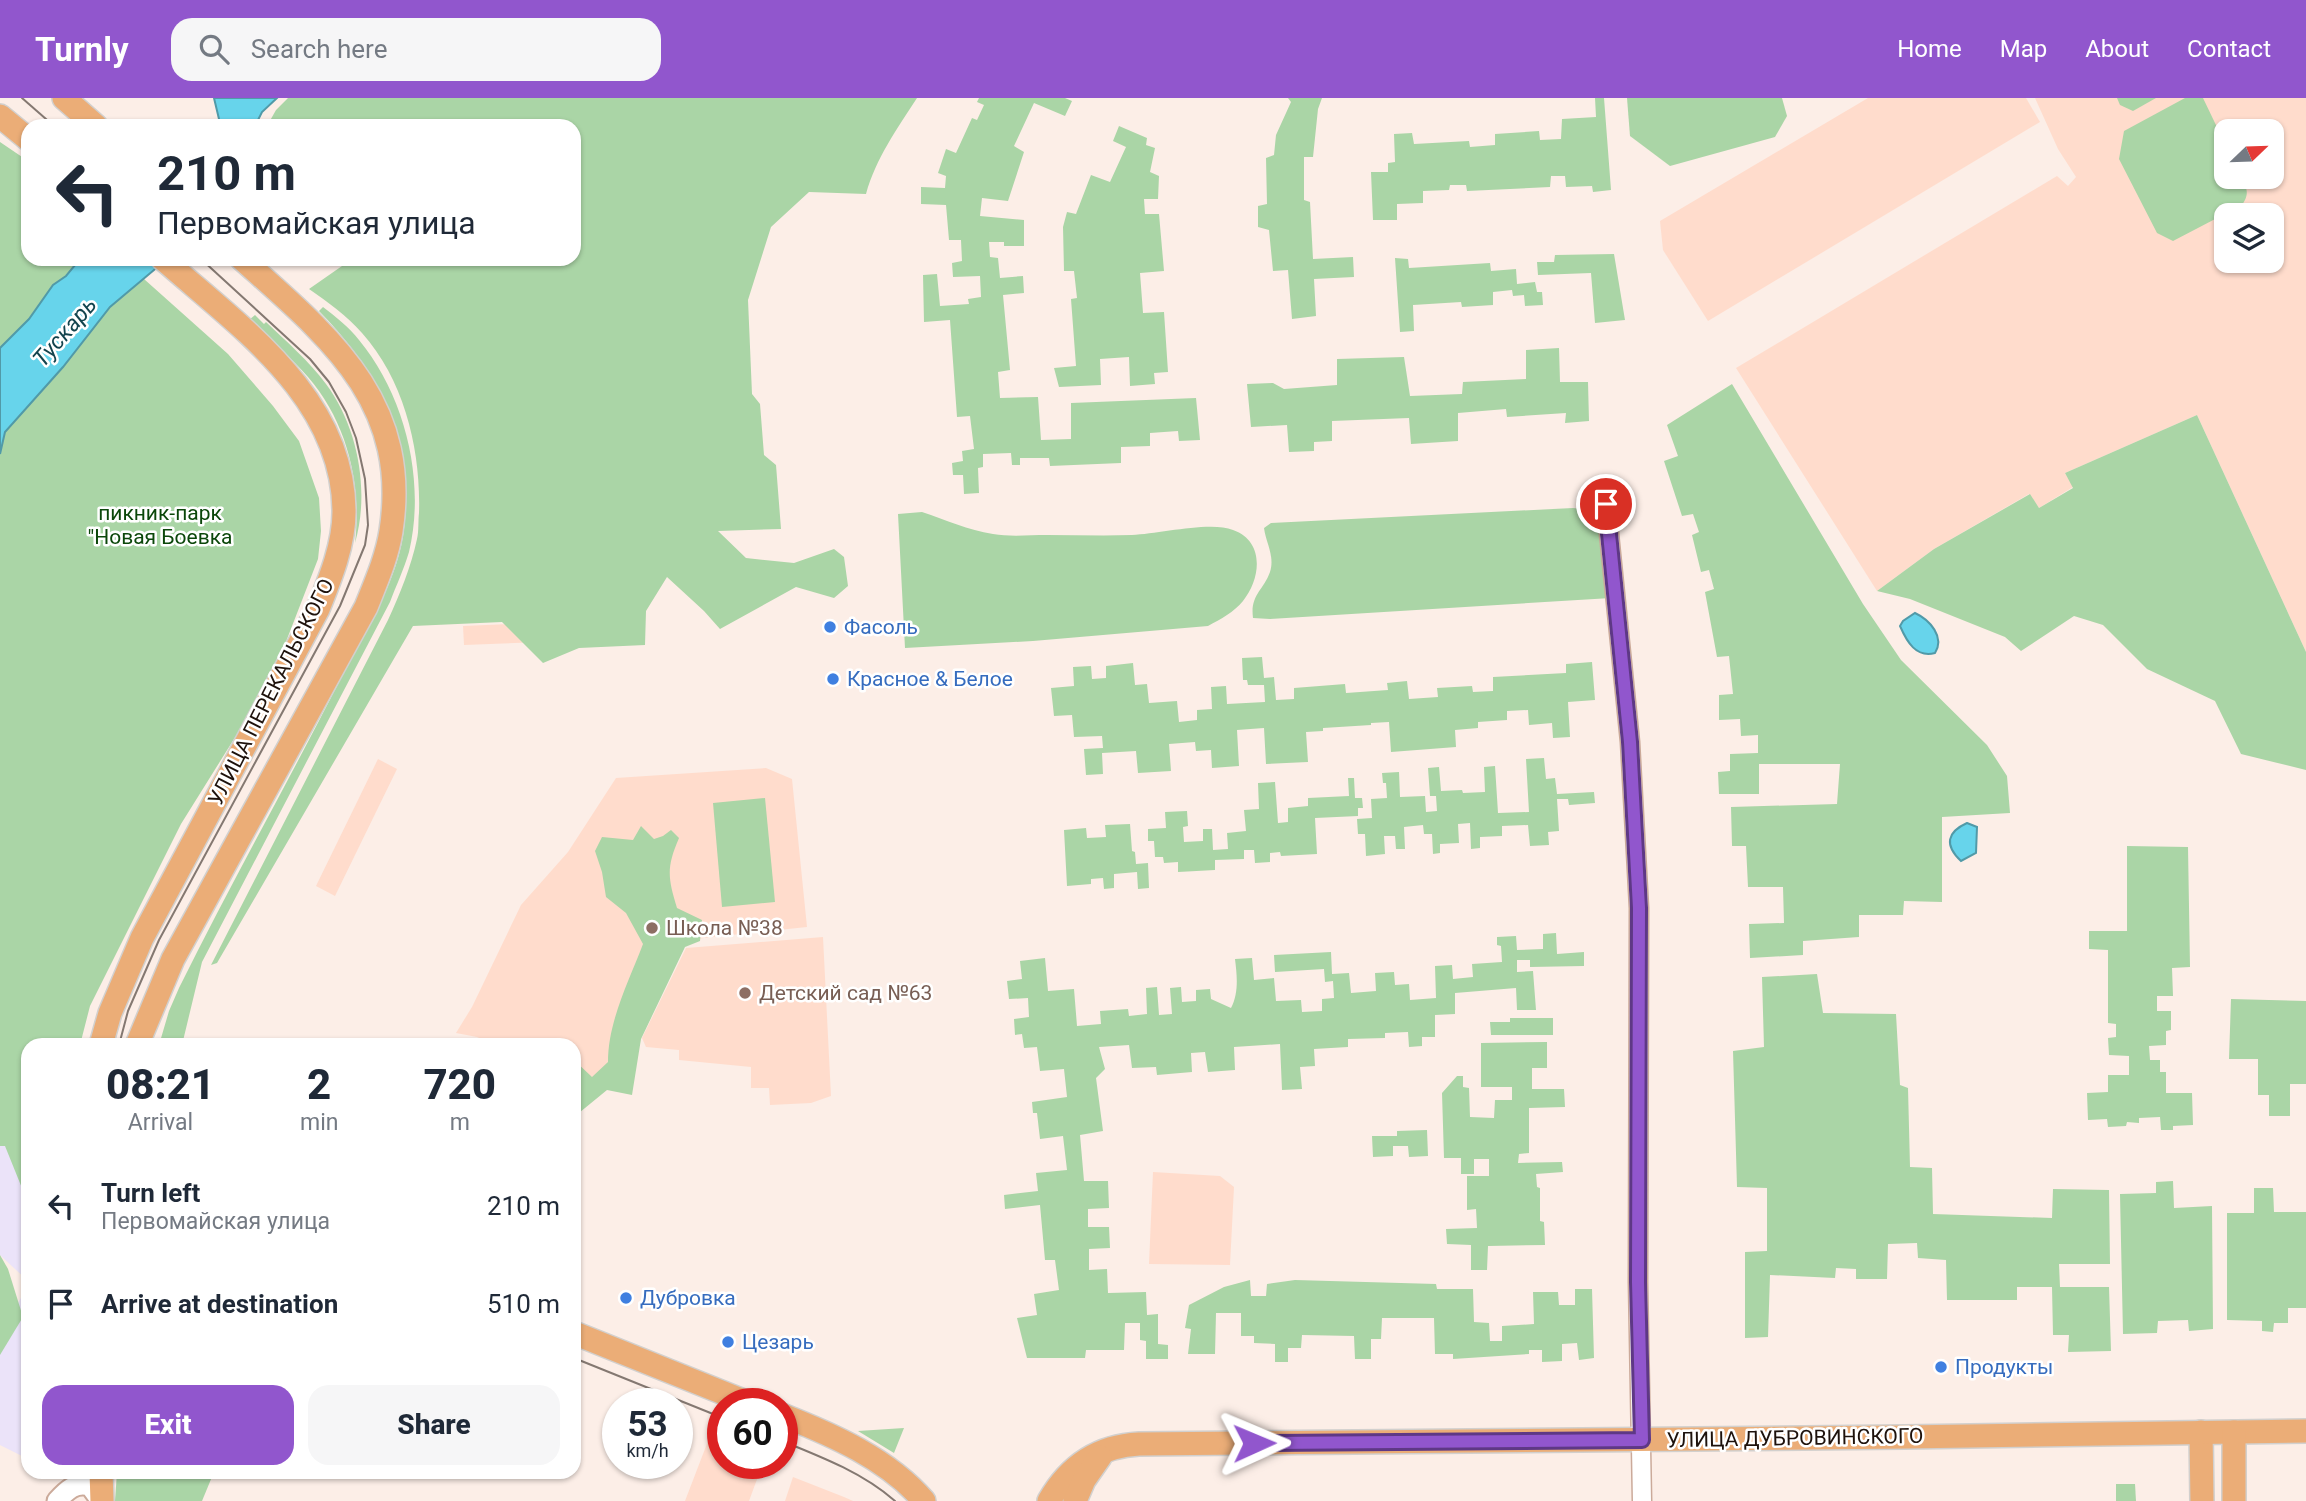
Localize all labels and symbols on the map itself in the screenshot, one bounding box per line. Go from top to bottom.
north arrow [2214,119,2284,189]
water label: Тускарь [27,292,103,372]
pin [1576,474,1636,534]
park label: пикник-парк "Новая Боевка [88,501,232,549]
street label: УЛИЦА ПЕРЕКАЛЬСКОГО [203,575,339,809]
place label: Фасоль [844,615,918,639]
marker: Фасоль [822,619,838,635]
place label: Красное & Белое [847,667,1013,691]
marker: Красное & Белое [825,671,841,687]
place label: Школа №38 [666,916,783,940]
marker: Школа №38 [644,920,660,936]
place label: Детский сад №63 [759,981,932,1005]
marker: Детский сад №63 [737,985,753,1001]
place label: Дубровка [640,1286,736,1310]
marker: Дубровка [618,1290,634,1306]
place label: Цезарь [742,1330,814,1354]
marker: Цезарь [720,1334,736,1350]
place label: Продукты [1955,1355,2053,1379]
marker: Продукты [1933,1359,1949,1375]
speed limit sign: 60 [707,1388,798,1479]
position arrow [1217,1406,1291,1480]
street label: УЛИЦА ДУБРОВИНСКОГО [1666,1424,1924,1452]

